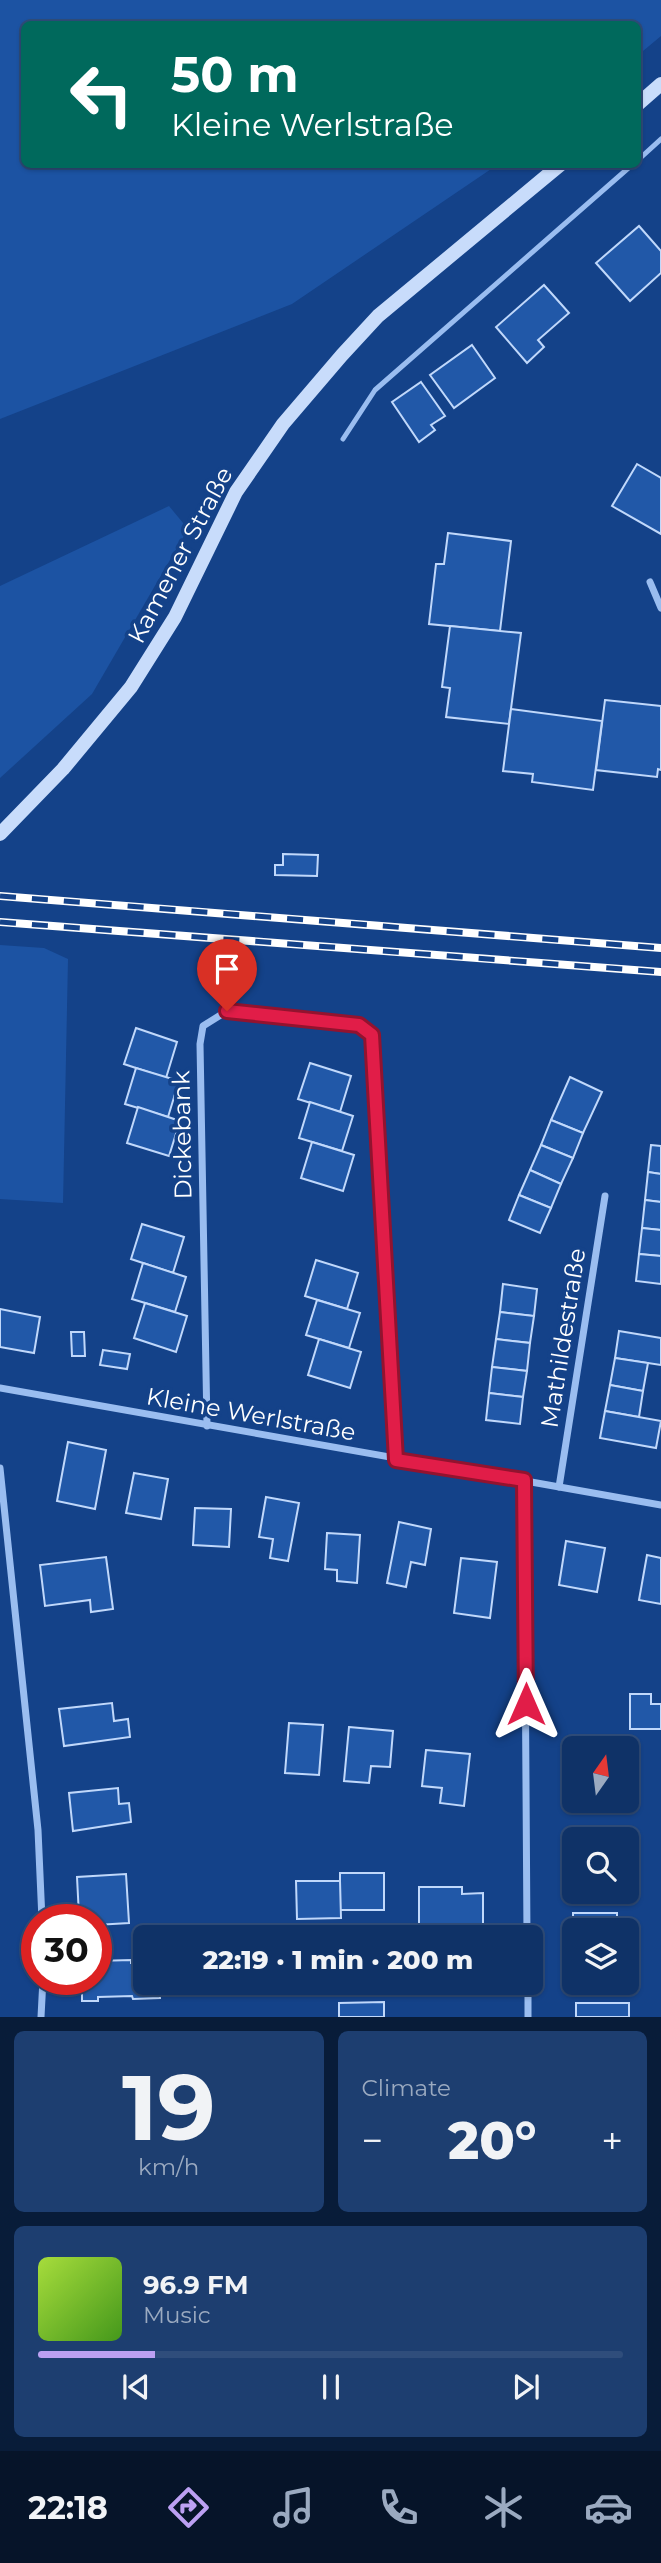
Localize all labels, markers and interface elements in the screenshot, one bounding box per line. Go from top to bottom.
text: 50 m [171,45,299,104]
icon: left [56,49,147,140]
text: Kleine Werlstraße [171,105,454,144]
street label: Kamener Straße [121,462,239,648]
pin [197,939,257,1011]
icon: arrive [208,950,246,988]
street label: Dickebank [166,1070,198,1200]
street label: Mathildestraße [534,1246,592,1430]
street label: Kleine Werlstraße [144,1381,358,1447]
position arrow [489,1667,563,1741]
north arrow [562,1736,639,1813]
map controls [562,1736,639,1995]
button: search [562,1827,639,1904]
speed limit sign: 30 [21,1904,112,1995]
button: layers [562,1918,639,1995]
text: 22:19 · 1 min · 200 m [203,1944,473,1976]
text: 19 [122,2052,216,2163]
text: Climate [362,2074,451,2102]
text: 20° [448,2109,536,2172]
text: − [362,2117,383,2164]
text: + [601,2117,623,2164]
text: km/h [138,2153,199,2181]
text: 96.9 FM [143,2269,249,2301]
text: Music [143,2301,211,2329]
icon: previous [117,2368,155,2406]
icon: pause [312,2368,350,2406]
icon: next [507,2368,545,2406]
icon: directions [164,2483,213,2532]
icon: music [269,2483,318,2532]
icon: phone [374,2483,423,2532]
icon: climate [479,2483,528,2532]
icon: car [584,2483,633,2532]
text: 22:18 [28,2488,108,2527]

